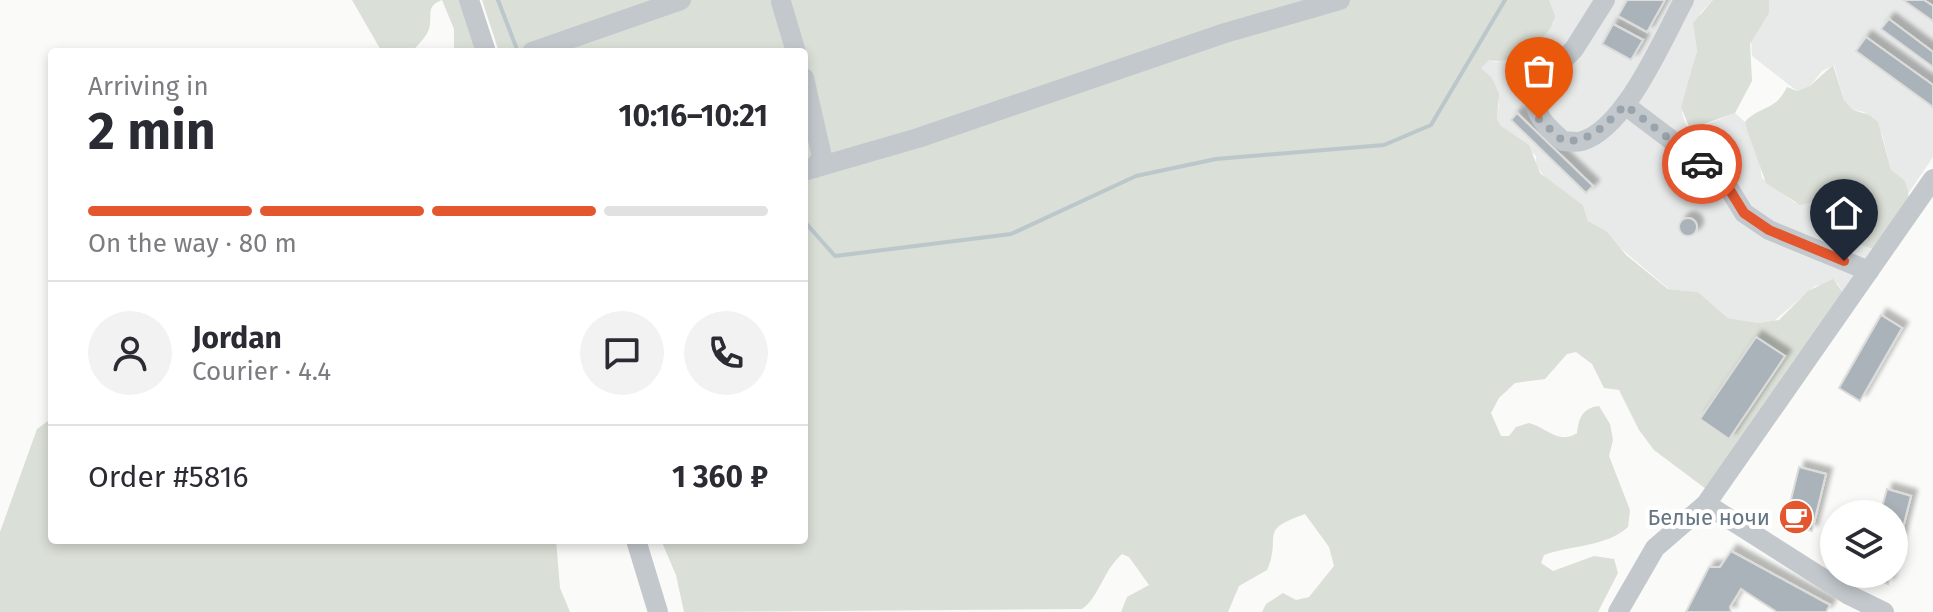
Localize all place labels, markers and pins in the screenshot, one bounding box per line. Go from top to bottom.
pin [1505,37,1573,119]
pin [1810,179,1878,261]
cafe icon: Белые ночи [1777,498,1815,536]
place label: Белые ночи [1648,504,1770,531]

